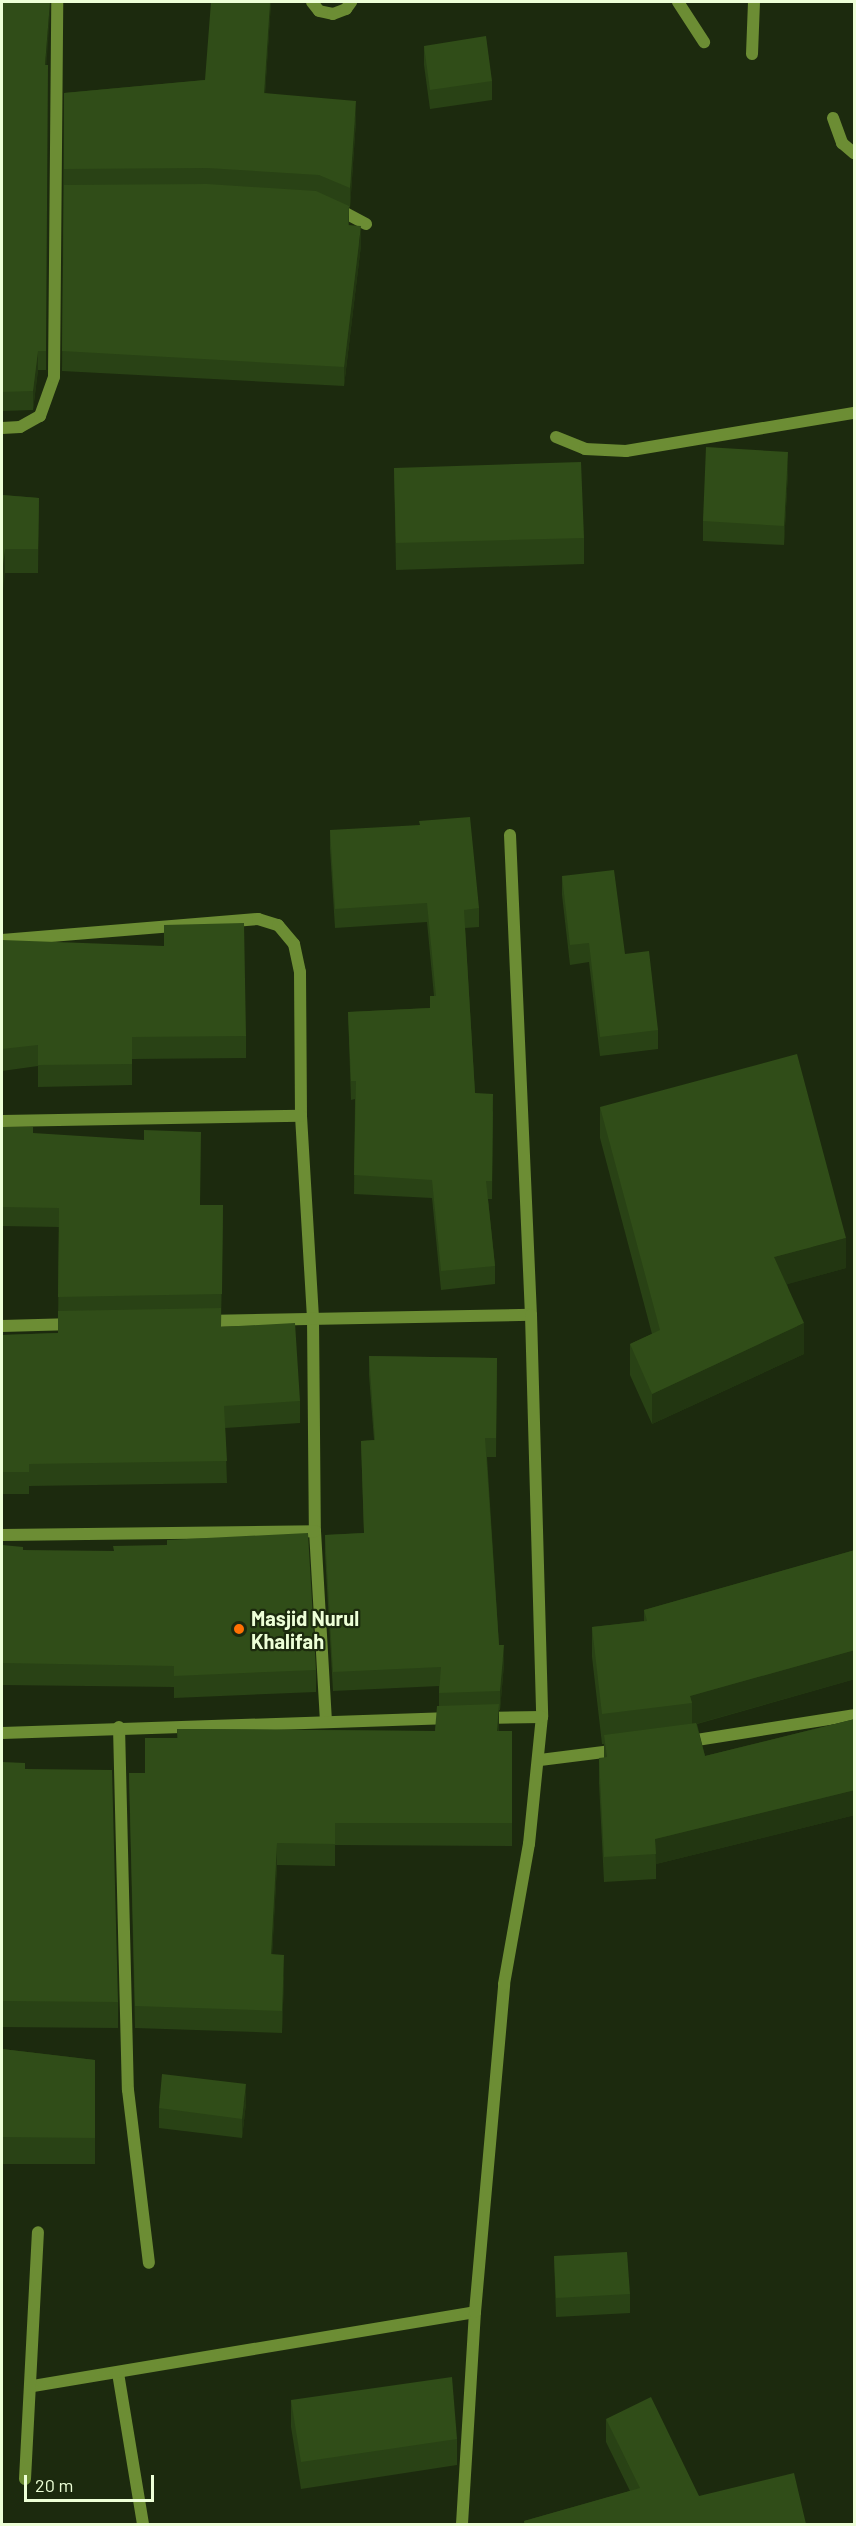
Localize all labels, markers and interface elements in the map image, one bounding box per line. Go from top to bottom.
place label: Masjid Nurul Khalifah [251,1606,359,1653]
marker: Masjid Nurul Khalifah [232,1622,246,1636]
scale bar [27,2463,158,2501]
text: 20 m [35,2474,73,2496]

